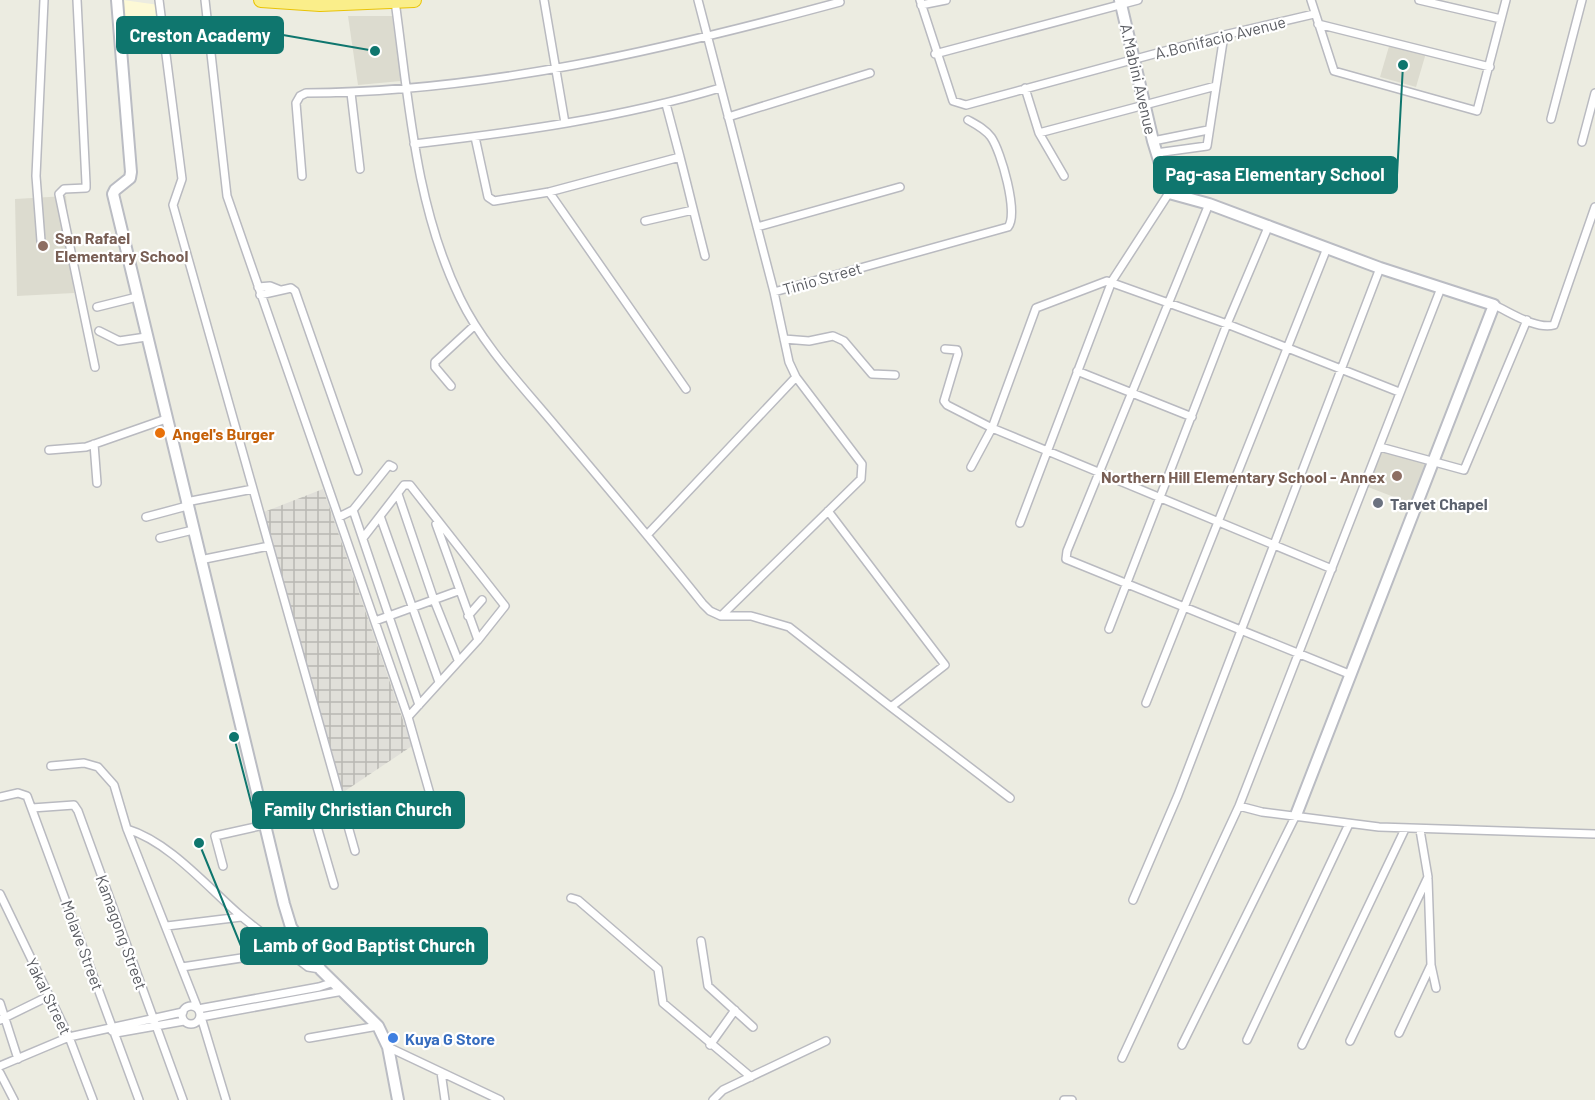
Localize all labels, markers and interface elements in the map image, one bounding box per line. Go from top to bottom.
street label: A.Bonifacio Avenue [1153,12,1287,62]
callout: Creston Academy [117,17,283,53]
street label: A.Mabini Avenue [1117,22,1161,136]
text: Creston Academy [129,24,271,46]
callout: Pag-asa Elementary School [1154,157,1397,193]
text: Pag-asa Elementary School [1165,163,1385,185]
place label: San Rafael Elementary School [55,228,189,265]
marker: San Rafael Elementary School [36,239,50,253]
street label: Tinio Street [780,258,864,298]
place label: Angel's Burger [172,424,275,443]
marker: Angel's Burger [153,426,167,440]
place label: Northern Hill Elementary School - Annex [1101,467,1385,486]
marker: Northern Hill Elementary School - Annex [1390,469,1404,483]
place label: Tarvet Chapel [1390,494,1488,513]
marker: Tarvet Chapel [1371,496,1385,510]
callout: Family Christian Church [253,792,464,828]
text: Family Christian Church [264,798,452,820]
street label: Kamagong Street [92,872,152,992]
street label: Molave Street [58,897,108,993]
callout: Lamb of God Baptist Church [241,928,487,964]
text: Lamb of God Baptist Church [253,934,475,956]
street label: Yakal Street [22,954,76,1038]
place label: Kuya G Store [405,1029,495,1048]
marker: Kuya G Store [386,1031,400,1045]

